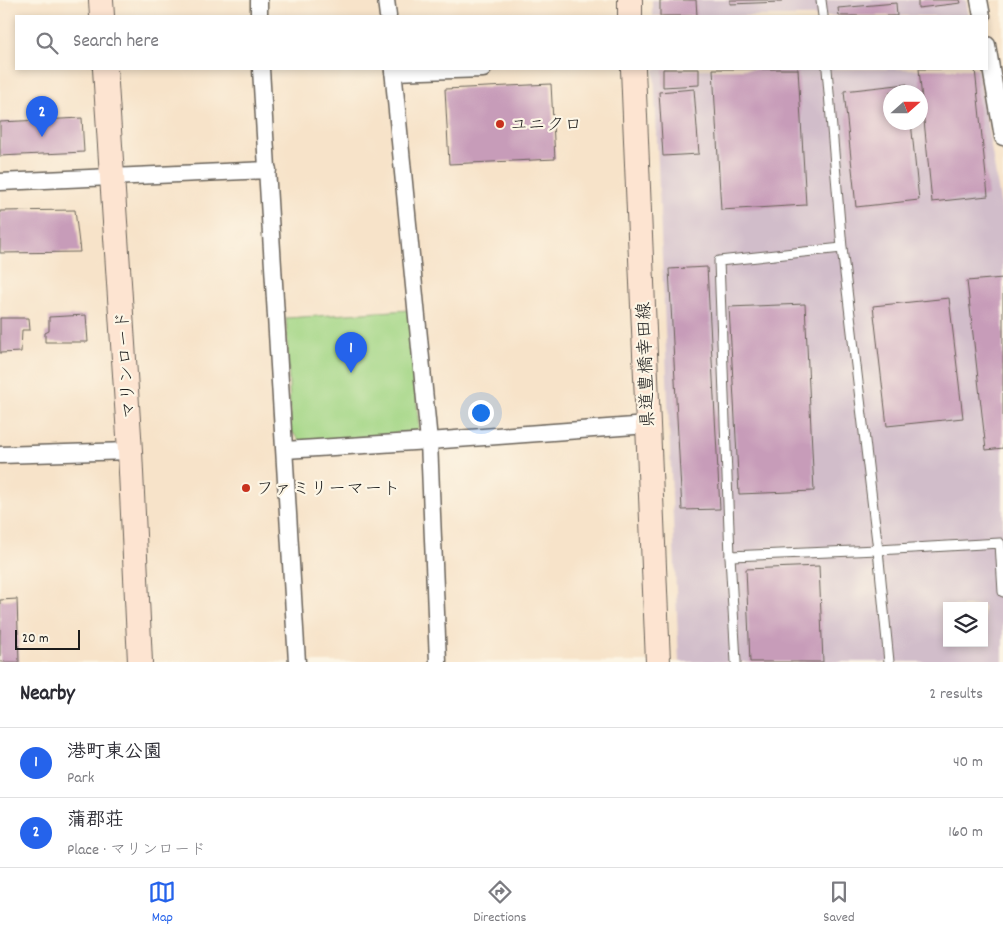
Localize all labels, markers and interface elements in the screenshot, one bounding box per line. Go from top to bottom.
search box [15,15,988,70]
icon: search [33,29,61,57]
text: Search here [73,29,159,56]
north arrow [883,85,928,130]
pin: 2 [26,96,58,137]
place label: ユニクロ [510,114,582,139]
marker: ユニクロ [494,118,506,130]
street label: 県道豊橋幸田線 [633,302,662,428]
street label: マリンロード [111,310,144,420]
pin: 1 [335,332,367,373]
your location [468,400,494,426]
place label: ファミリーマート [256,478,400,503]
marker: ファミリーマート [240,482,252,494]
map controls [943,602,988,647]
button: layers [943,602,988,647]
scale bar [15,627,80,650]
text: 20 m [22,629,49,649]
text: Nearby [20,680,75,710]
text: 2 results [929,683,983,706]
text: 港町東公園 [67,740,162,767]
text: 1 [34,751,38,774]
text: 40 m [953,751,983,774]
text: Park [67,767,94,790]
text: 蒲郡荘 [67,808,124,835]
text: 2 [33,821,40,844]
text: 160 m [948,821,983,844]
text: Place · マリンロード [67,839,206,862]
tab: Map [148,878,176,928]
tab: Directions [473,878,526,928]
tab: Saved [823,878,855,928]

